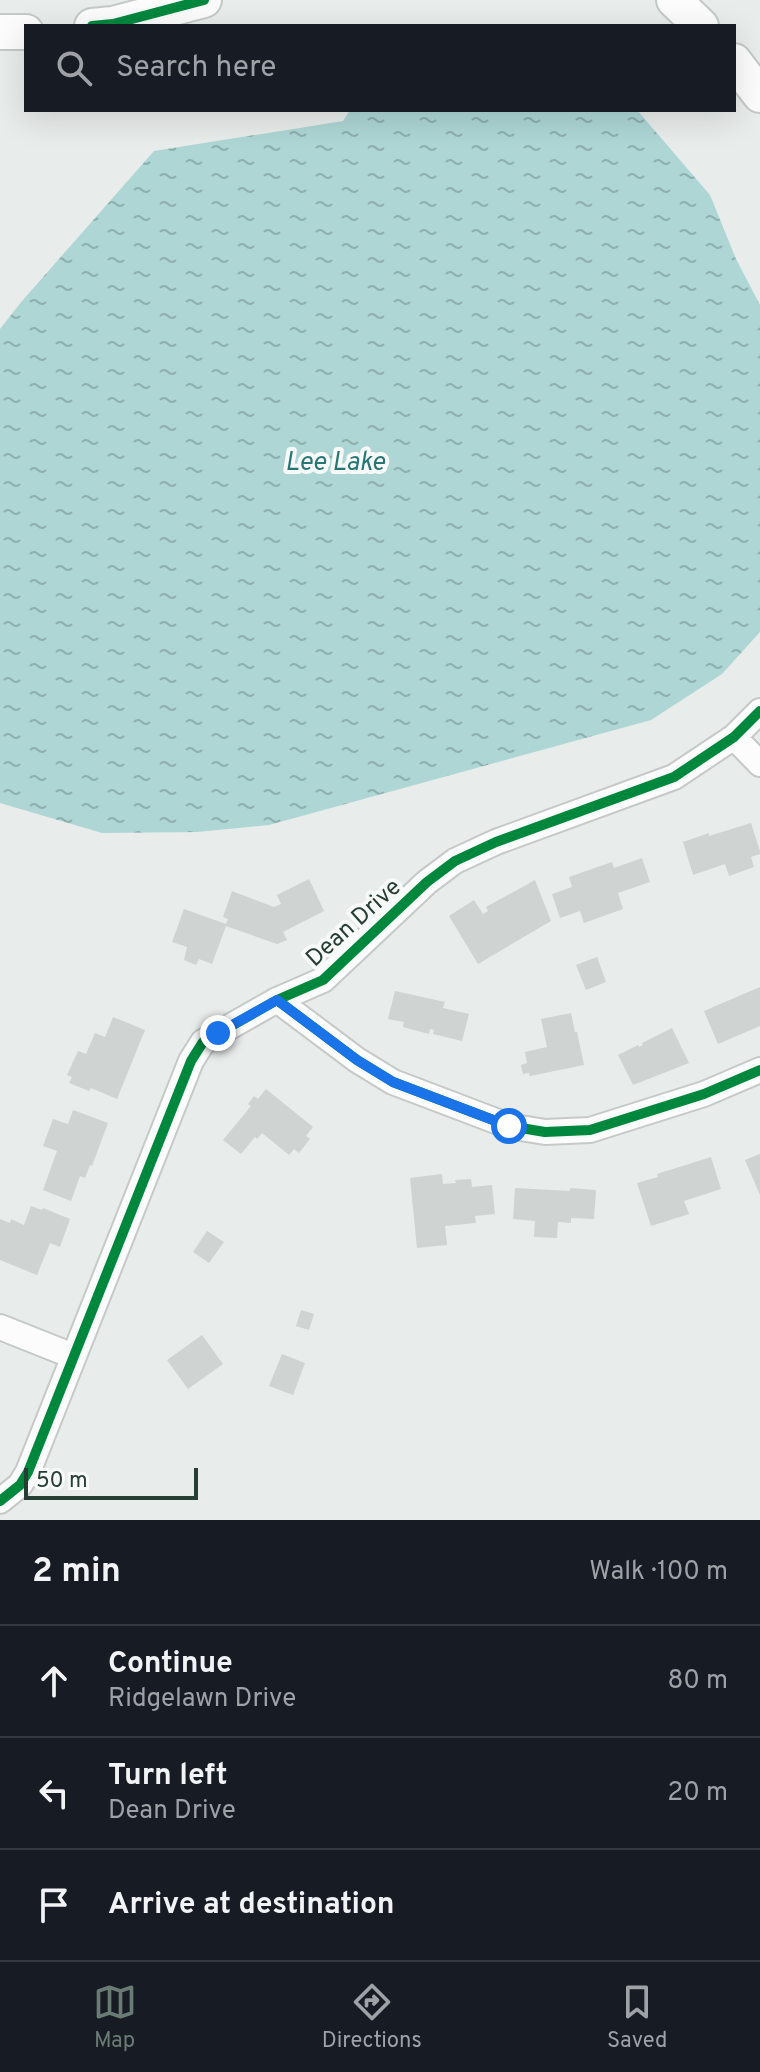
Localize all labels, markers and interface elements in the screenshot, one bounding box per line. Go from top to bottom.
search box [24,24,736,112]
icon: search [52,46,96,90]
text: Search here [116,50,276,87]
water label: Lee Lake [285,447,386,480]
street label: Dean Drive [301,873,408,974]
route end [200,1015,236,1051]
route start [491,1108,527,1144]
scale bar [24,1464,198,1500]
text: 50 m [36,1468,88,1495]
text: 2 min [32,1551,121,1594]
text: Walk · 100 m [589,1556,728,1589]
text: Continue [108,1646,233,1683]
icon: ahead [32,1659,76,1703]
text: 80 m [668,1665,728,1698]
text: Ridgelawn Drive [108,1683,296,1716]
text: Turn left [108,1758,228,1795]
icon: left [32,1771,76,1815]
text: 20 m [667,1777,728,1810]
text: Dean Drive [108,1795,236,1828]
icon: arrive [32,1883,76,1927]
text: Arrive at destination [108,1887,394,1924]
tab: Map [93,1980,137,2055]
tab: Directions [322,1980,422,2055]
tab: Saved [607,1980,667,2055]

